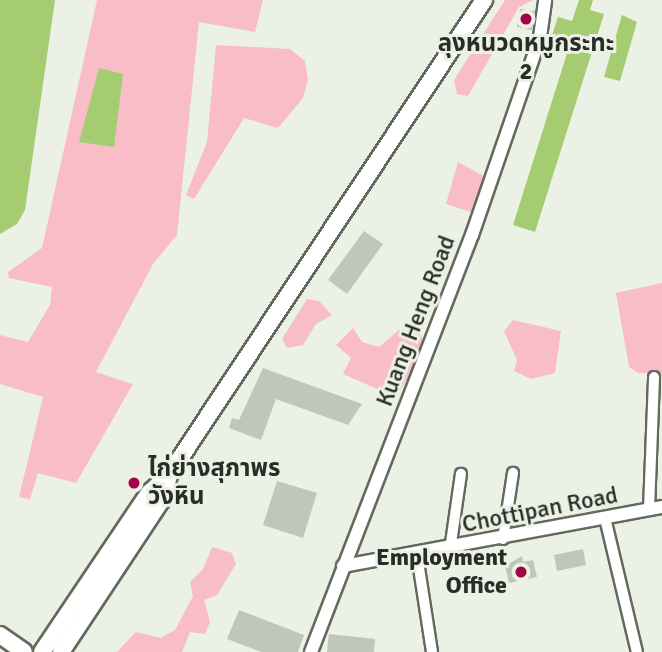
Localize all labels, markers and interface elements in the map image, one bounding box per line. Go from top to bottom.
marker: ลุงหนวดหมูกระทะ 2 [518,11,534,27]
place label: ลุงหนวดหมูกระทะ 2 [438,30,614,86]
street label: Kuang Heng Road [370,231,462,411]
place label: ไก่ย่างสุภาพร วังหิน [148,455,280,511]
marker: ไก่ย่างสุภาพร วังหิน [126,475,142,491]
street label: Chottipan Road [460,481,620,539]
place label: Employment Office [376,544,507,600]
marker: Employment Office [513,564,529,580]

